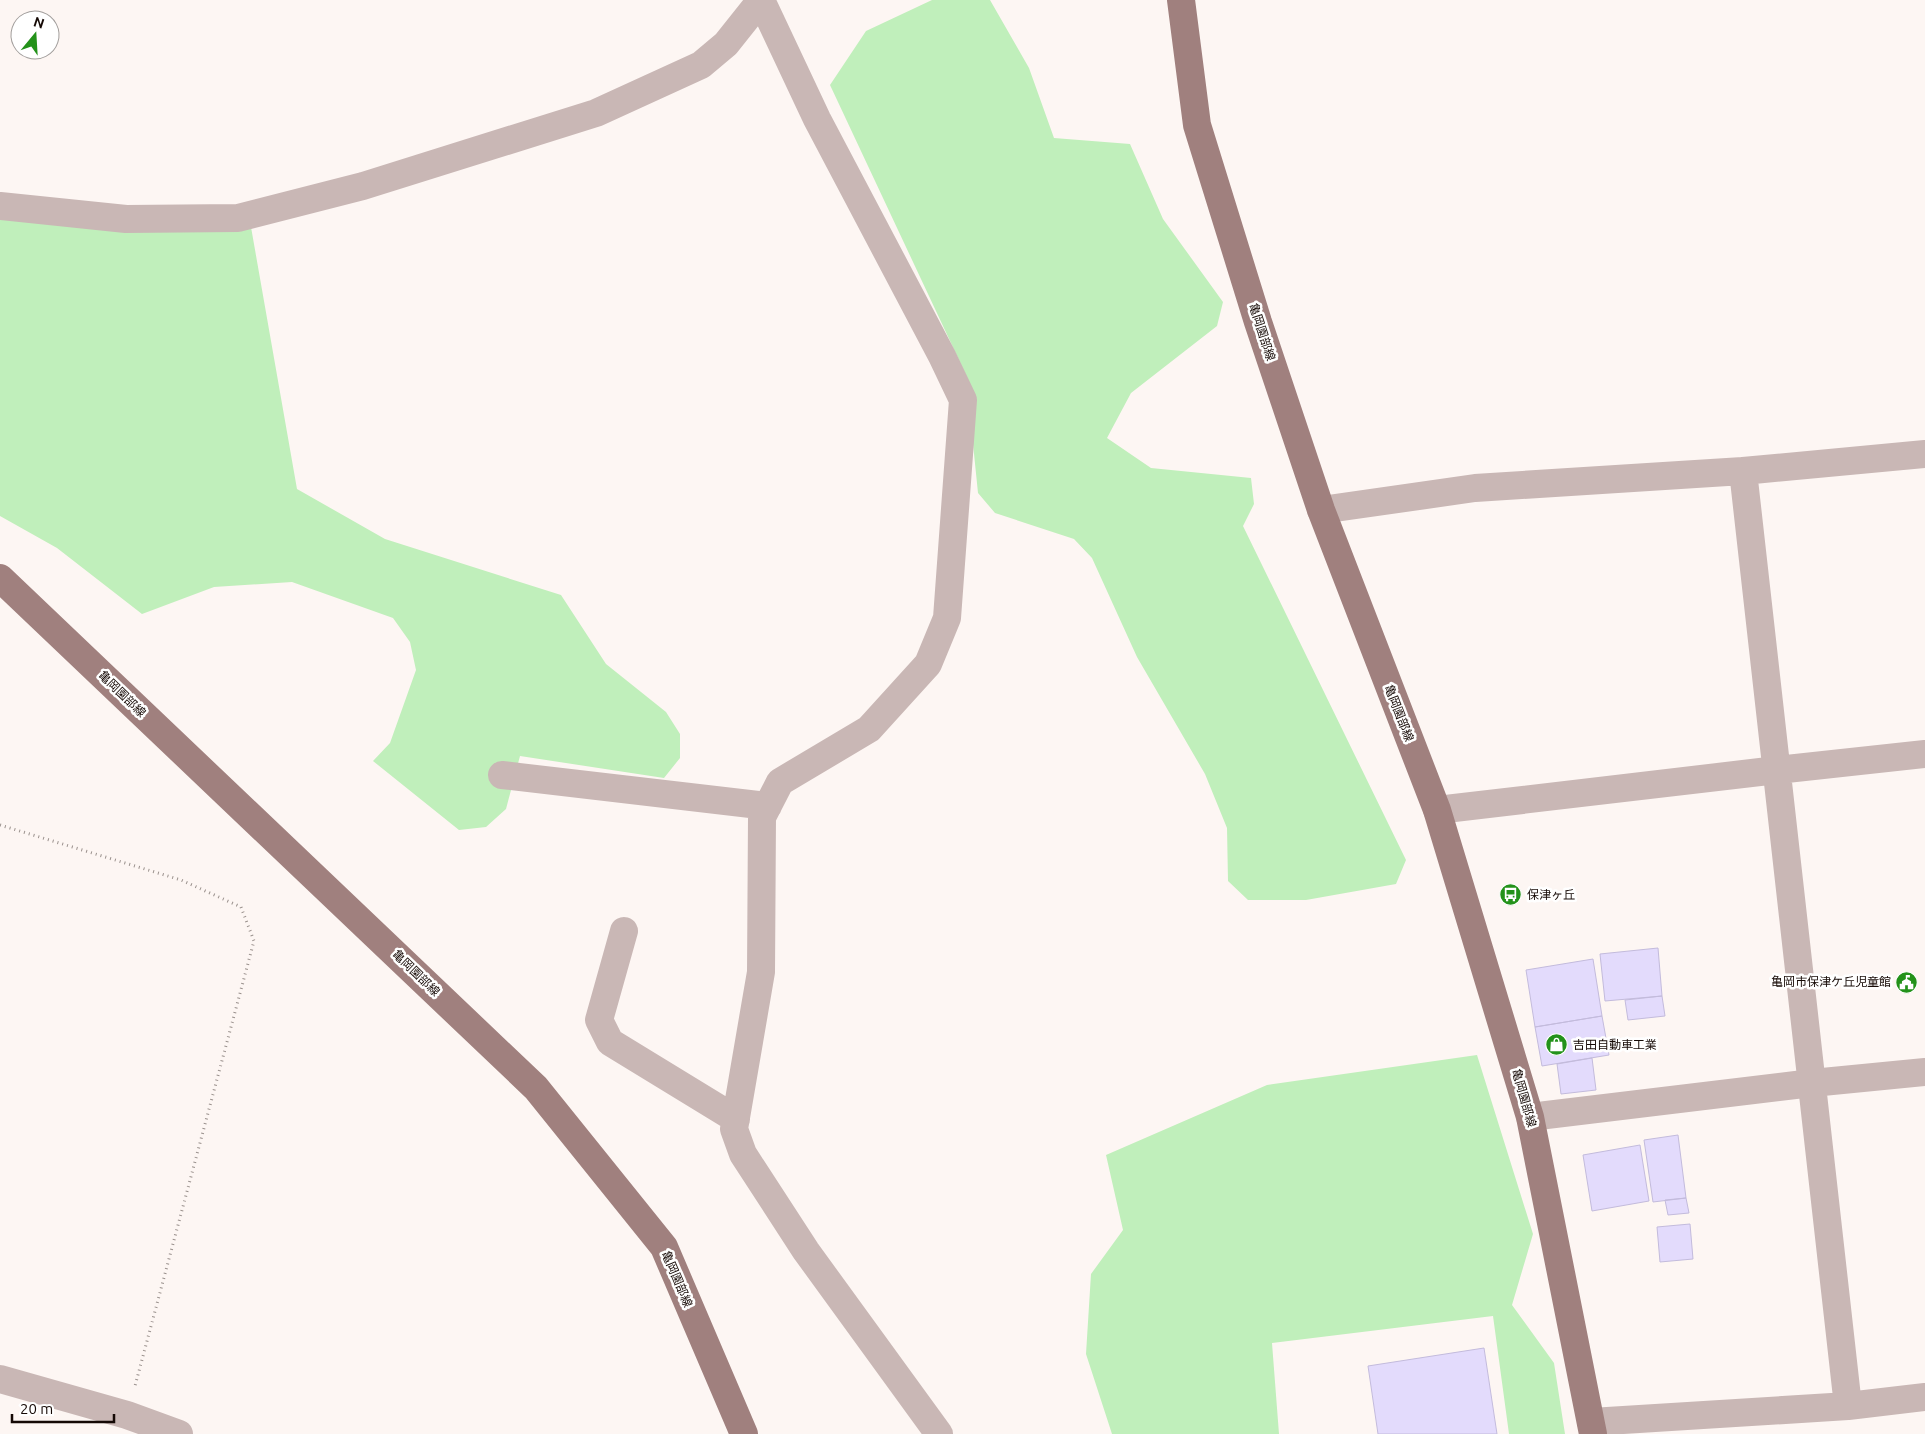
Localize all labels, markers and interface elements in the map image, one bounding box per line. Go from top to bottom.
north arrow [10,10,60,60]
text: N [32,13,46,32]
street label: 亀岡園部線 [1247,301,1278,362]
street label: 亀岡園部線 [96,668,148,719]
street label: 亀岡園部線 [1383,682,1416,743]
bus stop icon: 保津ヶ丘 [1499,883,1523,907]
place label: 保津ヶ丘 [1527,888,1575,901]
street label: 亀岡園部線 [390,947,442,998]
public building icon: 亀岡市保津ケ丘児童館 [1895,970,1919,994]
place label: 亀岡市保津ケ丘児童館 [1771,975,1891,988]
shop icon: 吉田自動車工業 [1545,1033,1569,1057]
place label: 吉田自動車工業 [1573,1038,1657,1051]
street label: 亀岡園部線 [1510,1067,1539,1128]
street label: 亀岡園部線 [660,1249,695,1309]
scale bar [12,1392,115,1424]
text: 20 m [20,1400,53,1417]

